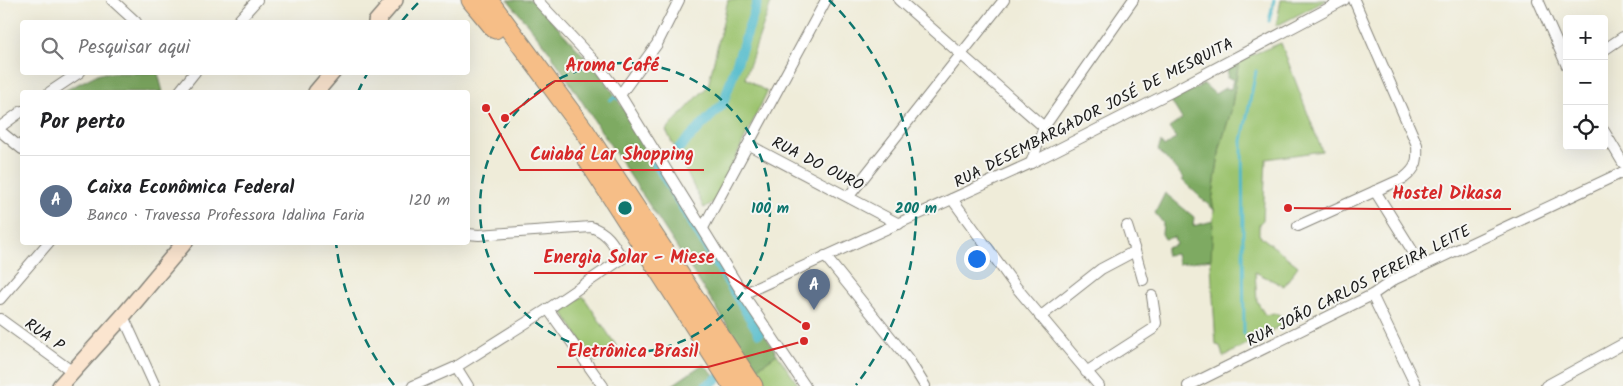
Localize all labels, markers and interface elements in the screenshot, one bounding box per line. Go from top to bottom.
map controls [1563,15,1608,150]
button: + [1563,15,1608,60]
search box [20,20,470,75]
street label: RUA DESEMBARGADOR JOSÉ DE MESQUITA [949,31,1238,195]
text: Pesquisar aqui [78,33,190,63]
icon: search [38,34,66,62]
callout: Aroma Café [555,48,668,81]
text: Aroma Café [565,52,659,81]
button: − [1563,60,1608,105]
button: locate [1563,105,1608,150]
text: Por perto [40,106,125,139]
street label: RUA DO OURO [767,130,868,198]
callout: Cuiabá Lar Shopping [520,137,704,170]
text: Cuiabá Lar Shopping [530,141,694,170]
text: Caixa Econômica Federal [87,173,294,203]
callout: Hostel Dikasa [1382,176,1511,209]
text: Hostel Dikasa [1392,180,1502,209]
text: A [51,188,61,213]
text: 120 m [409,188,450,213]
text: 100 m [751,197,789,221]
text: 200 m [895,197,937,221]
centre of rings [616,199,634,217]
text: Banco · Travessa Professora Idalina Faria [87,203,365,228]
street label: RUA JOÃO CARLOS PEREIRA LEITE [1242,218,1476,354]
callout: Energia Solar - Miese [534,240,725,273]
text: Energia Solar - Miese [544,244,715,273]
your location [964,246,990,272]
pin: A [798,269,830,310]
street label: RUA P [19,312,69,358]
callout: Eletrônica Brasil [557,334,708,367]
text: Eletrônica Brasil [568,338,699,367]

